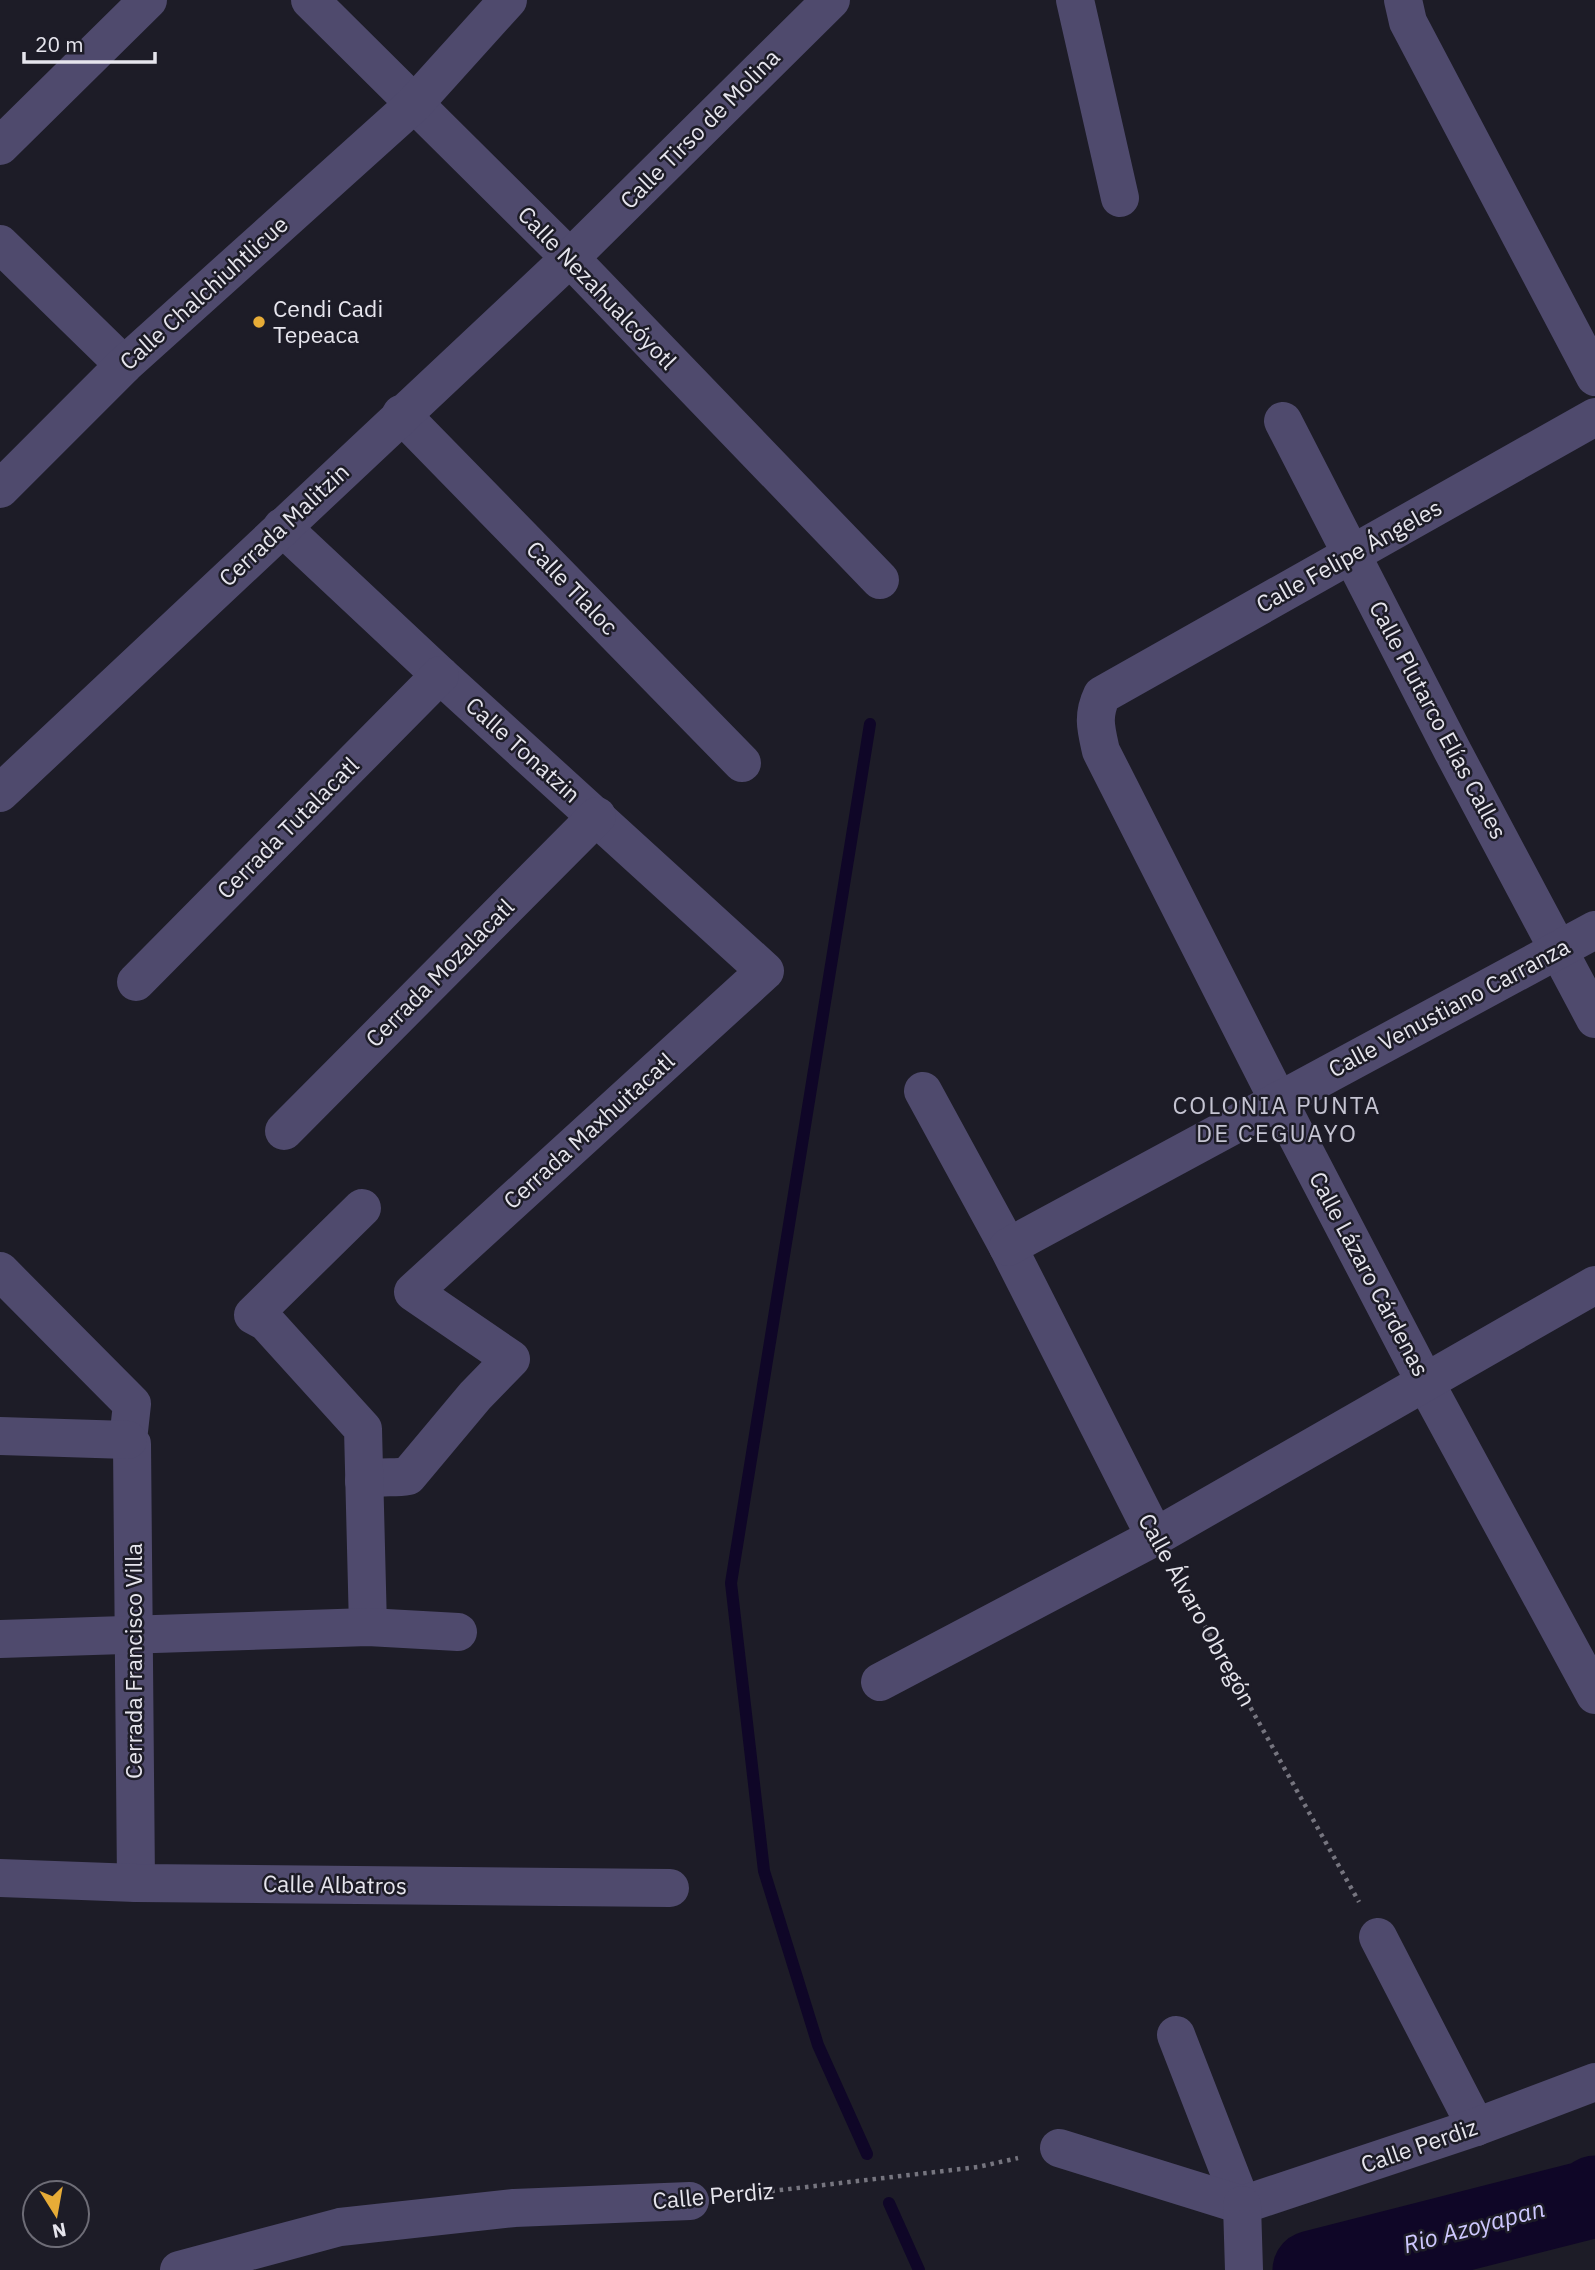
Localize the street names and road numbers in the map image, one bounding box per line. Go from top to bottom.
street label: Calle Tirso de Molina [613,42,786,215]
street label: Calle Nezahualcóyotl [512,199,684,375]
street label: Calle Chalchiuhtlicue [113,209,294,376]
street label: Cerrada Malitzin [212,456,355,592]
street label: Calle Felipe Ángeles [1250,492,1447,619]
street label: Calle Tlaloc [520,534,625,641]
street label: Calle Plutarco Elías Calles [1363,595,1515,844]
street label: Calle Tonatzin [460,690,587,809]
street label: Cerrada Tutalacatl [210,750,365,905]
street label: Cerrada Mozalacatl [359,892,520,1053]
street label: Calle Venustiano Carranza [1323,931,1574,1084]
street label: Cerrada Maxhuitacatl [497,1045,680,1215]
street label: Calle Lázaro Cárdenas [1303,1166,1437,1381]
street label: Calle Álvaro Obregón [1132,1508,1263,1711]
street label: Cerrada Francisco Villa [118,1543,148,1779]
street label: Calle Albatros [263,1868,407,1900]
street label: Calle Perdiz [1356,2111,1481,2179]
street label: Calle Perdiz [651,2175,775,2215]

